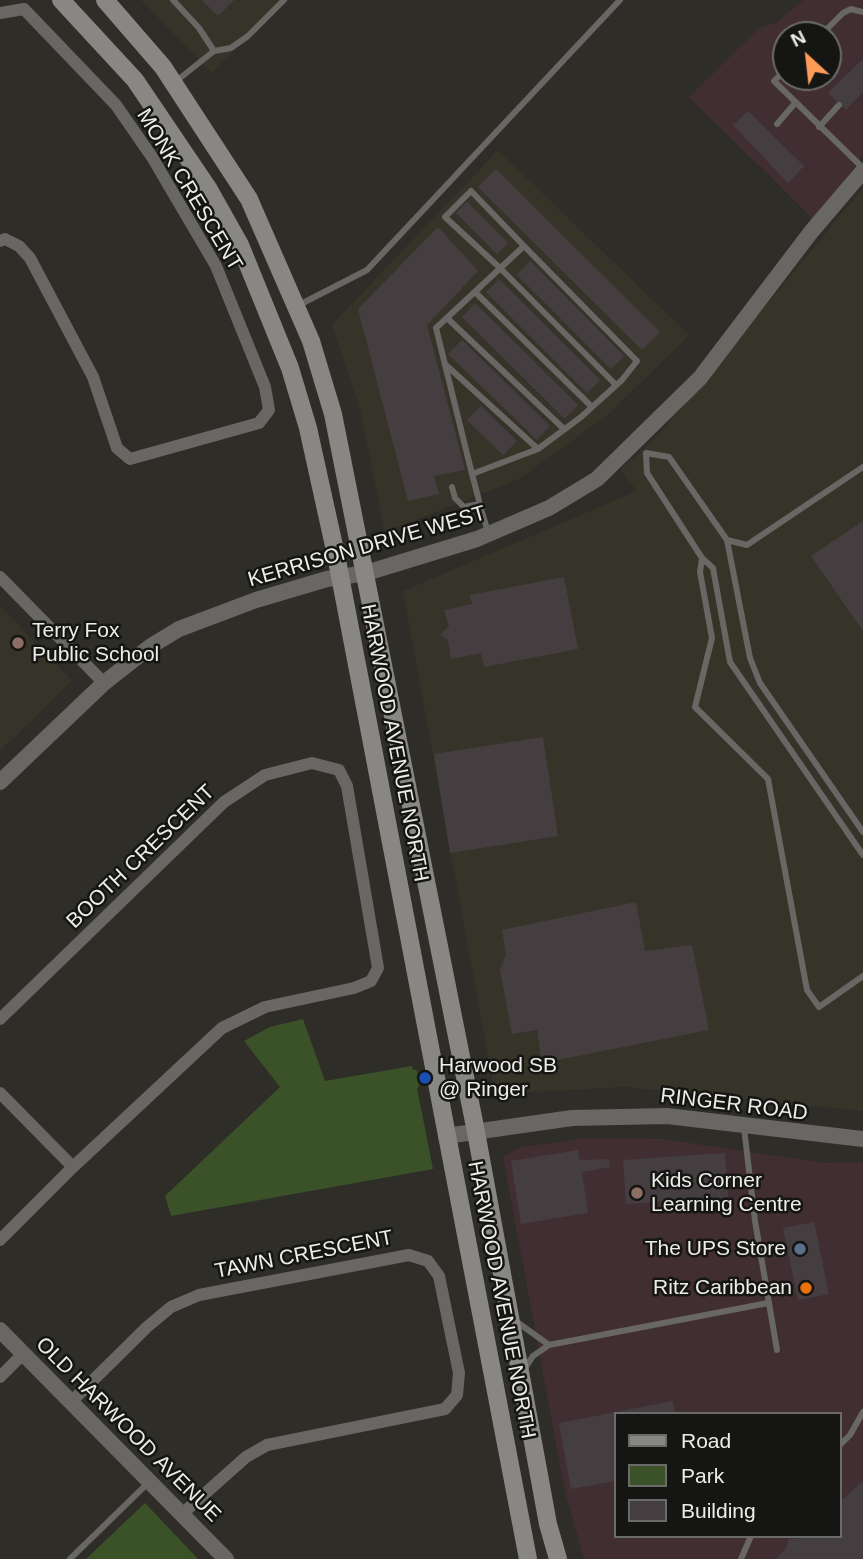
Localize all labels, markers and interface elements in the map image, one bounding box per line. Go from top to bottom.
north arrow [772,21,842,91]
text: N [787,26,809,51]
street label: MONK CRESCENT [131,105,247,275]
street label: KERRISON DRIVE WEST [245,501,489,593]
street label: HARWOOD AVENUE NORTH [355,602,433,884]
place label: Terry Fox Public School [32,618,159,668]
marker: Terry Fox Public School [10,635,26,651]
street label: BOOTH CRESCENT [62,780,220,934]
place label: Harwood SB @ Ringer [439,1053,557,1103]
marker: Harwood SB @ Ringer [417,1070,433,1086]
street label: RINGER ROAD [659,1083,809,1127]
street label: HARWOOD AVENUE NORTH [462,1159,540,1441]
place label: Kids Corner Learning Centre [651,1168,802,1218]
marker: Kids Corner Learning Centre [629,1185,645,1201]
street label: TAWN CRESCENT [213,1225,395,1285]
place label: The UPS Store [645,1236,786,1262]
marker: The UPS Store [792,1241,808,1257]
place label: Ritz Caribbean [653,1275,792,1301]
marker: Ritz Caribbean [798,1280,814,1296]
street label: OLD HARWOOD AVENUE [30,1332,226,1528]
legend [614,1412,842,1538]
text: Road [681,1429,731,1452]
text: Park [681,1464,724,1487]
text: Building [681,1499,756,1522]

